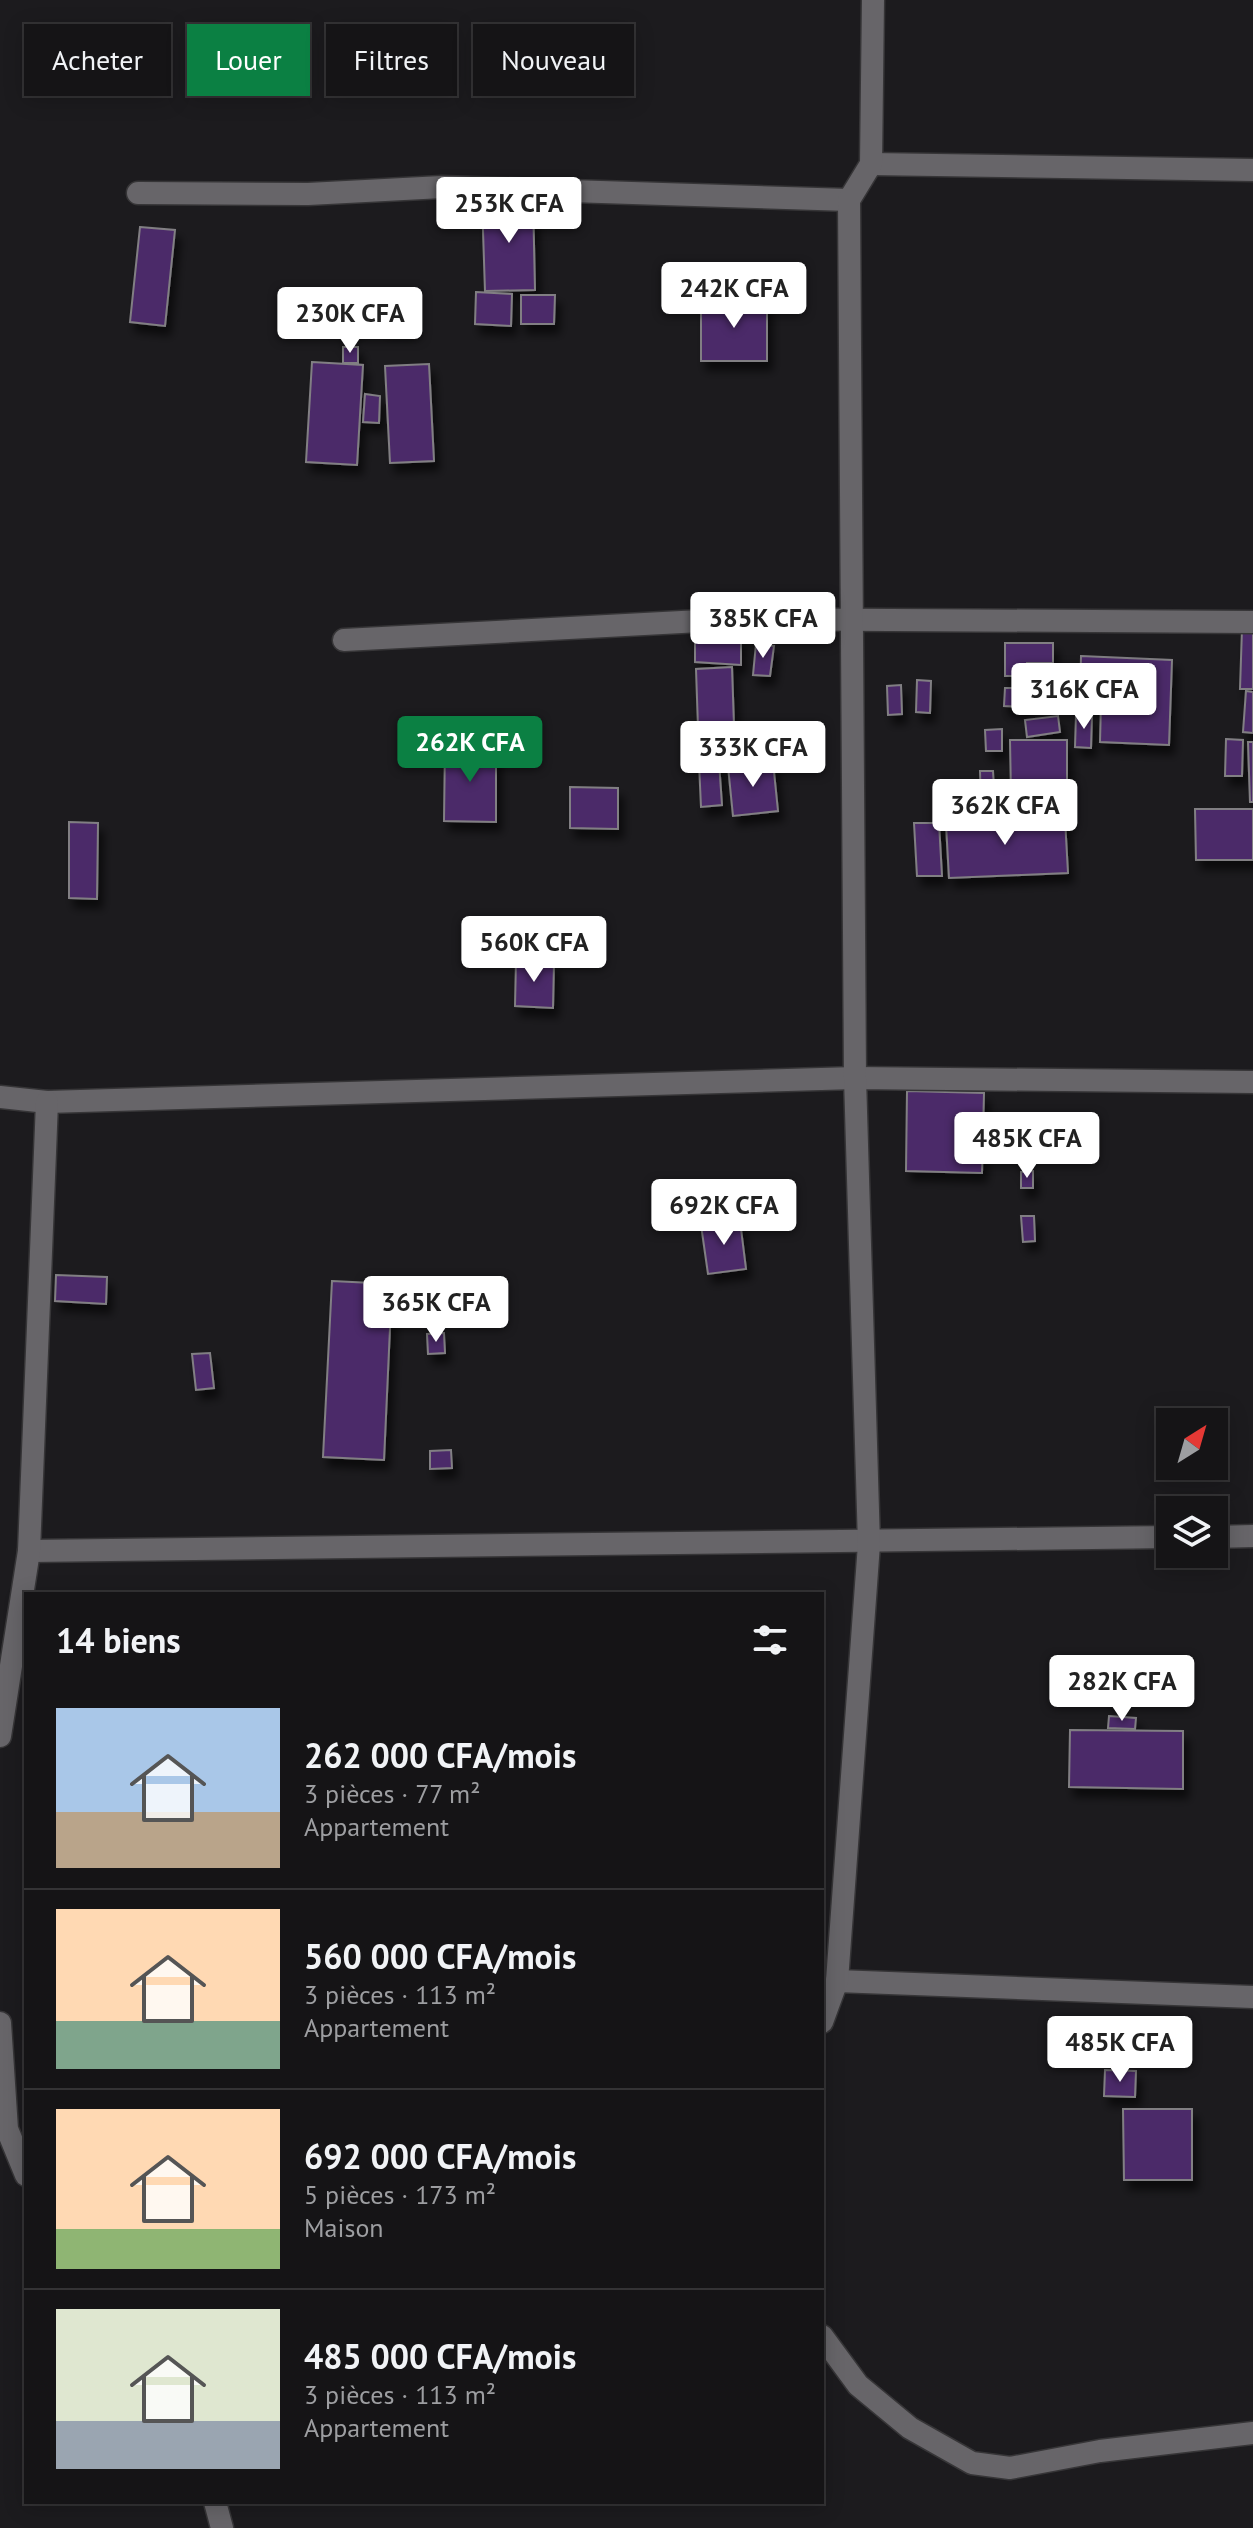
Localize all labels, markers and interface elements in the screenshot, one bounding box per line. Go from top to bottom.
chip: Acheter [24,24,171,96]
chip: Louer [187,24,310,96]
chip: Filtres [326,24,457,96]
chip: Nouveau [473,24,634,96]
pin: 253K CFA [426,177,592,245]
text: 253K CFA [454,186,564,219]
pin: 242K CFA [651,262,817,330]
text: 242K CFA [679,271,789,304]
pin: 230K CFA [267,287,433,355]
text: 230K CFA [295,296,405,329]
pin: 385K CFA [680,592,846,660]
text: 385K CFA [708,601,818,634]
pin: 316K CFA [1001,663,1167,731]
text: 316K CFA [1029,672,1139,705]
pin: 262K CFA [387,716,553,784]
pin: 333K CFA [670,721,836,789]
text: 262K CFA [415,725,525,758]
text: 333K CFA [698,730,808,763]
pin: 362K CFA [922,779,1088,847]
text: 362K CFA [950,788,1060,821]
pin: 560K CFA [451,916,617,984]
text: 560K CFA [479,925,589,958]
pin: 485K CFA [944,1112,1110,1180]
text: 485K CFA [972,1121,1082,1154]
pin: 692K CFA [641,1179,807,1247]
text: 692K CFA [669,1188,779,1221]
pin: 365K CFA [353,1276,519,1344]
text: 365K CFA [381,1285,491,1318]
north arrow [1156,1408,1228,1480]
map controls [1156,1408,1228,1568]
button: layers [1156,1496,1228,1568]
text: 14 biens [56,1618,181,1662]
icon: filters [748,1618,792,1662]
pin: 282K CFA [1039,1655,1205,1723]
text: 282K CFA [1067,1664,1177,1697]
text: 262 000 CFA/mois [304,1733,576,1777]
icon: home [120,1740,216,1836]
text: 3 pièces · 77 m² [304,1777,480,1810]
text: Appartement [304,1810,449,1843]
text: 560 000 CFA/mois [304,1934,576,1978]
icon: home [120,1941,216,2037]
text: 3 pièces · 113 m² [304,1978,496,2011]
text: Appartement [304,2011,449,2044]
pin: 485K CFA [1037,2016,1203,2084]
text: 485K CFA [1065,2025,1175,2058]
text: 692 000 CFA/mois [304,2134,576,2178]
icon: home [120,2141,216,2237]
text: 5 pièces · 173 m² [304,2178,496,2211]
text: Maison [304,2211,384,2244]
text: 485 000 CFA/mois [304,2334,576,2378]
icon: home [120,2341,216,2437]
text: 3 pièces · 113 m² [304,2378,496,2411]
text: Appartement [304,2411,449,2444]

